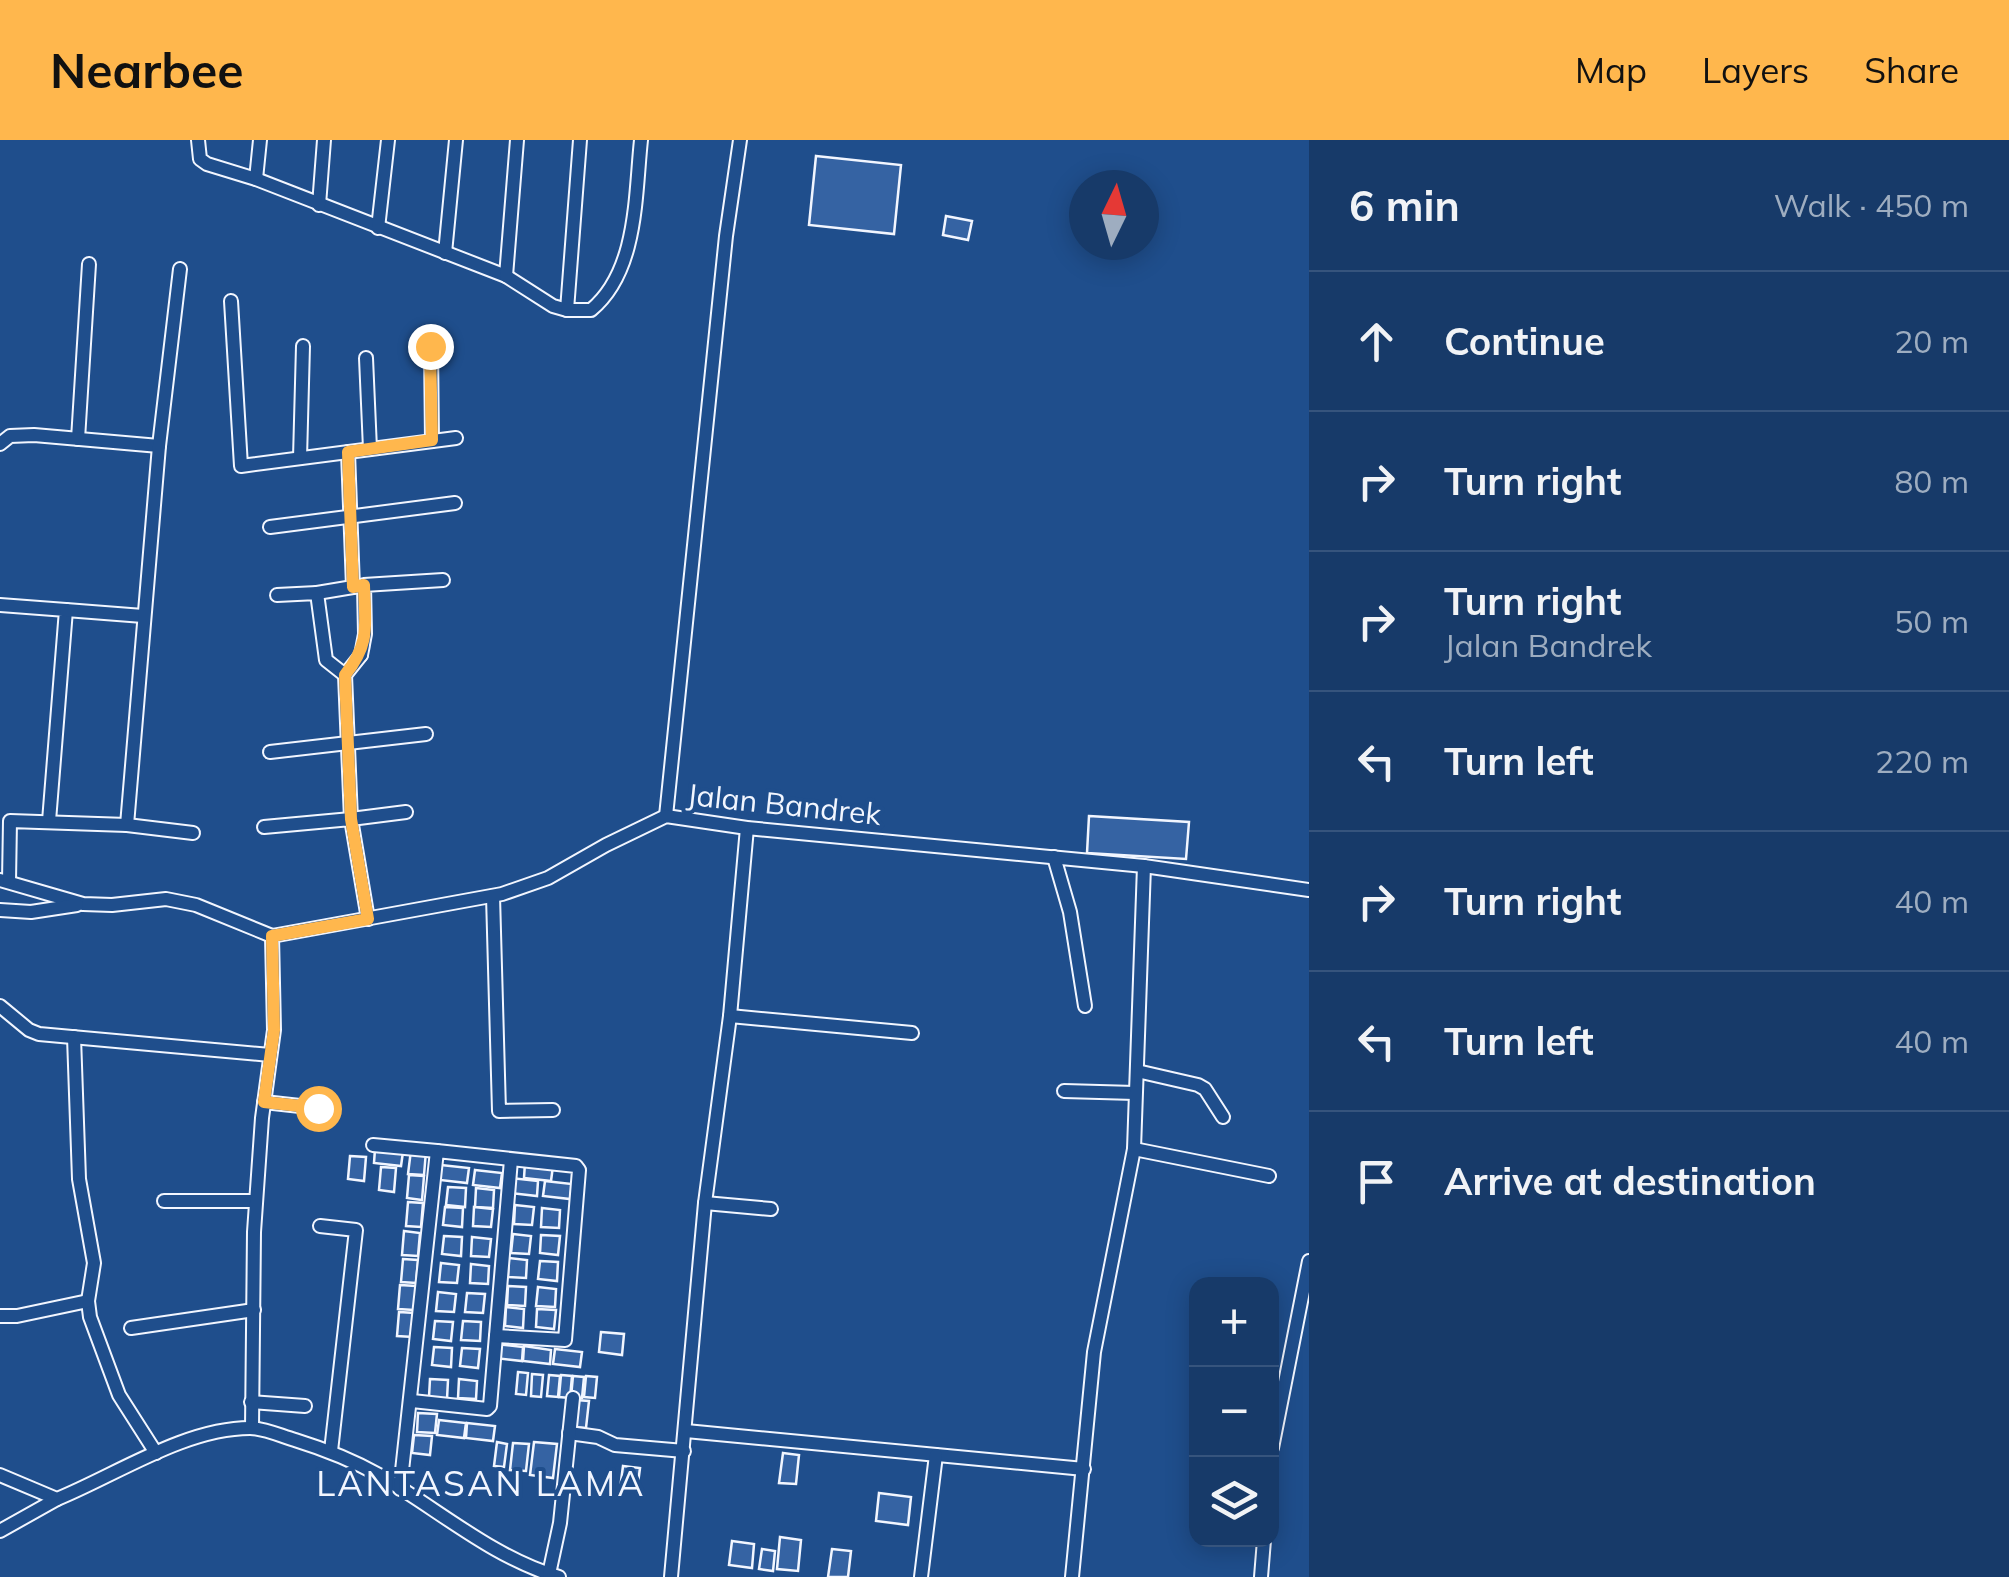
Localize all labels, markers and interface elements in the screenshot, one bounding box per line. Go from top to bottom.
text: Nearbee [50,40,244,100]
text: Map [1575,48,1647,92]
text: Layers [1702,48,1809,92]
text: Share [1864,48,1959,92]
north arrow [1069,170,1159,260]
text: 6 min [1349,179,1460,232]
text: Walk · 450 m [1774,185,1969,225]
icon: ahead [1349,314,1404,369]
text: Continue [1444,317,1605,365]
text: 20 m [1894,321,1969,361]
route end [408,324,454,370]
icon: right [1349,454,1404,509]
text: Turn right [1444,457,1621,505]
text: 80 m [1894,461,1969,501]
text: Turn right [1444,577,1621,625]
icon: right [1349,594,1404,649]
text: 50 m [1894,601,1969,641]
text: Jalan Bandrek [1444,625,1652,665]
icon: left [1349,734,1404,789]
text: Turn left [1444,737,1594,785]
text: 220 m [1875,741,1969,781]
street label: Jalan Bandrek [685,775,883,833]
icon: right [1349,874,1404,929]
text: Turn right [1444,877,1621,925]
text: 40 m [1894,881,1969,921]
icon: left [1349,1014,1404,1069]
text: Turn left [1444,1017,1594,1065]
text: 40 m [1894,1021,1969,1061]
route start [296,1086,342,1132]
icon: arrive [1349,1154,1404,1209]
text: Arrive at destination [1444,1157,1816,1205]
map controls [1189,1277,1279,1547]
button: + [1189,1277,1279,1367]
button: − [1189,1367,1279,1457]
button: layers [1189,1457,1279,1547]
district label: LANTASAN LAMA [316,1461,646,1505]

